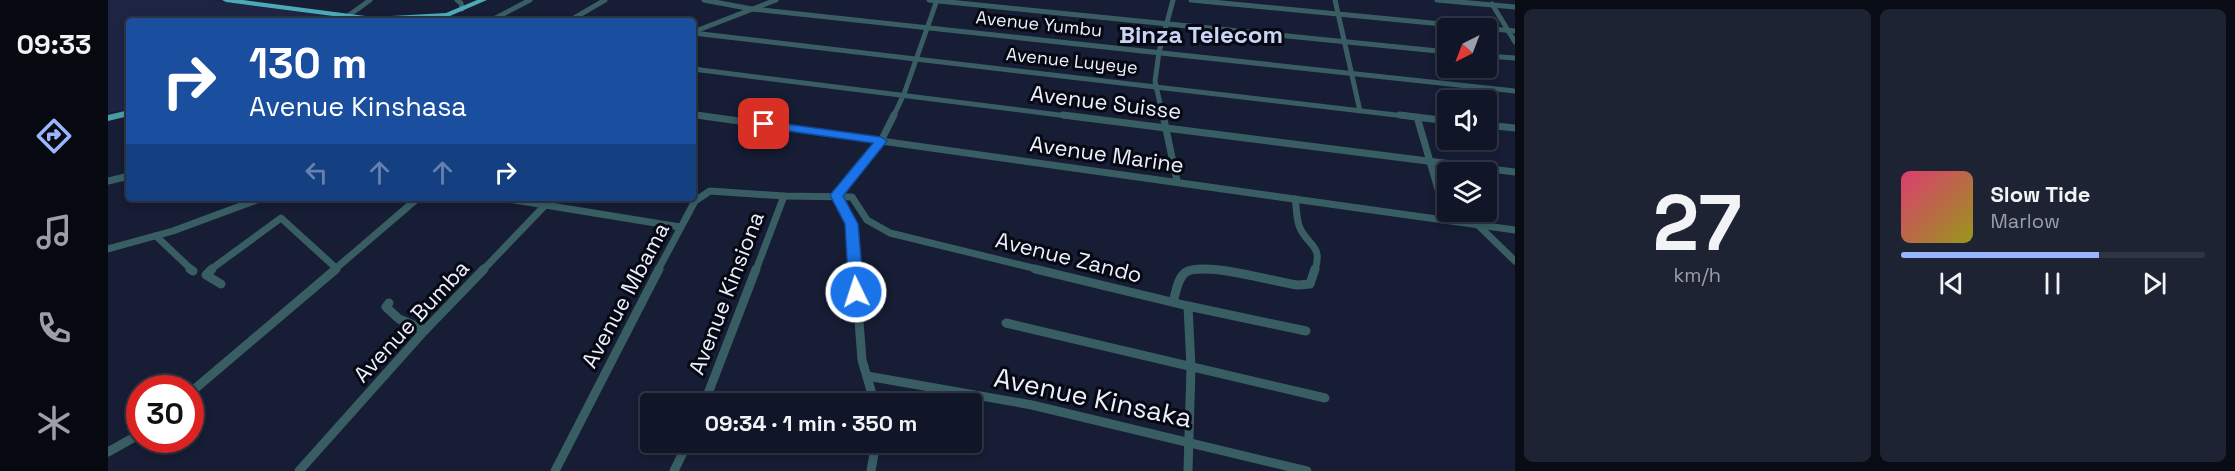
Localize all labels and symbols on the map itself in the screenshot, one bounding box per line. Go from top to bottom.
street label: Avenue Yumbu [975,5,1103,42]
north arrow [1437,18,1497,78]
district label: Binza Telecom [1119,19,1283,50]
street label: Avenue Luyeye [1005,42,1139,79]
street label: Avenue Suisse [1029,79,1183,125]
pin [738,98,789,149]
street label: Avenue Marine [1028,129,1186,179]
street label: Avenue Kinsiona [682,207,770,378]
street label: Avenue Mbama [575,217,675,373]
street label: Avenue Zando [993,225,1145,289]
street label: Avenue Bumba [347,254,475,388]
position arrow [824,260,888,324]
street label: Avenue Kinsaka [991,359,1195,436]
speed limit sign: 30 [126,375,204,453]

